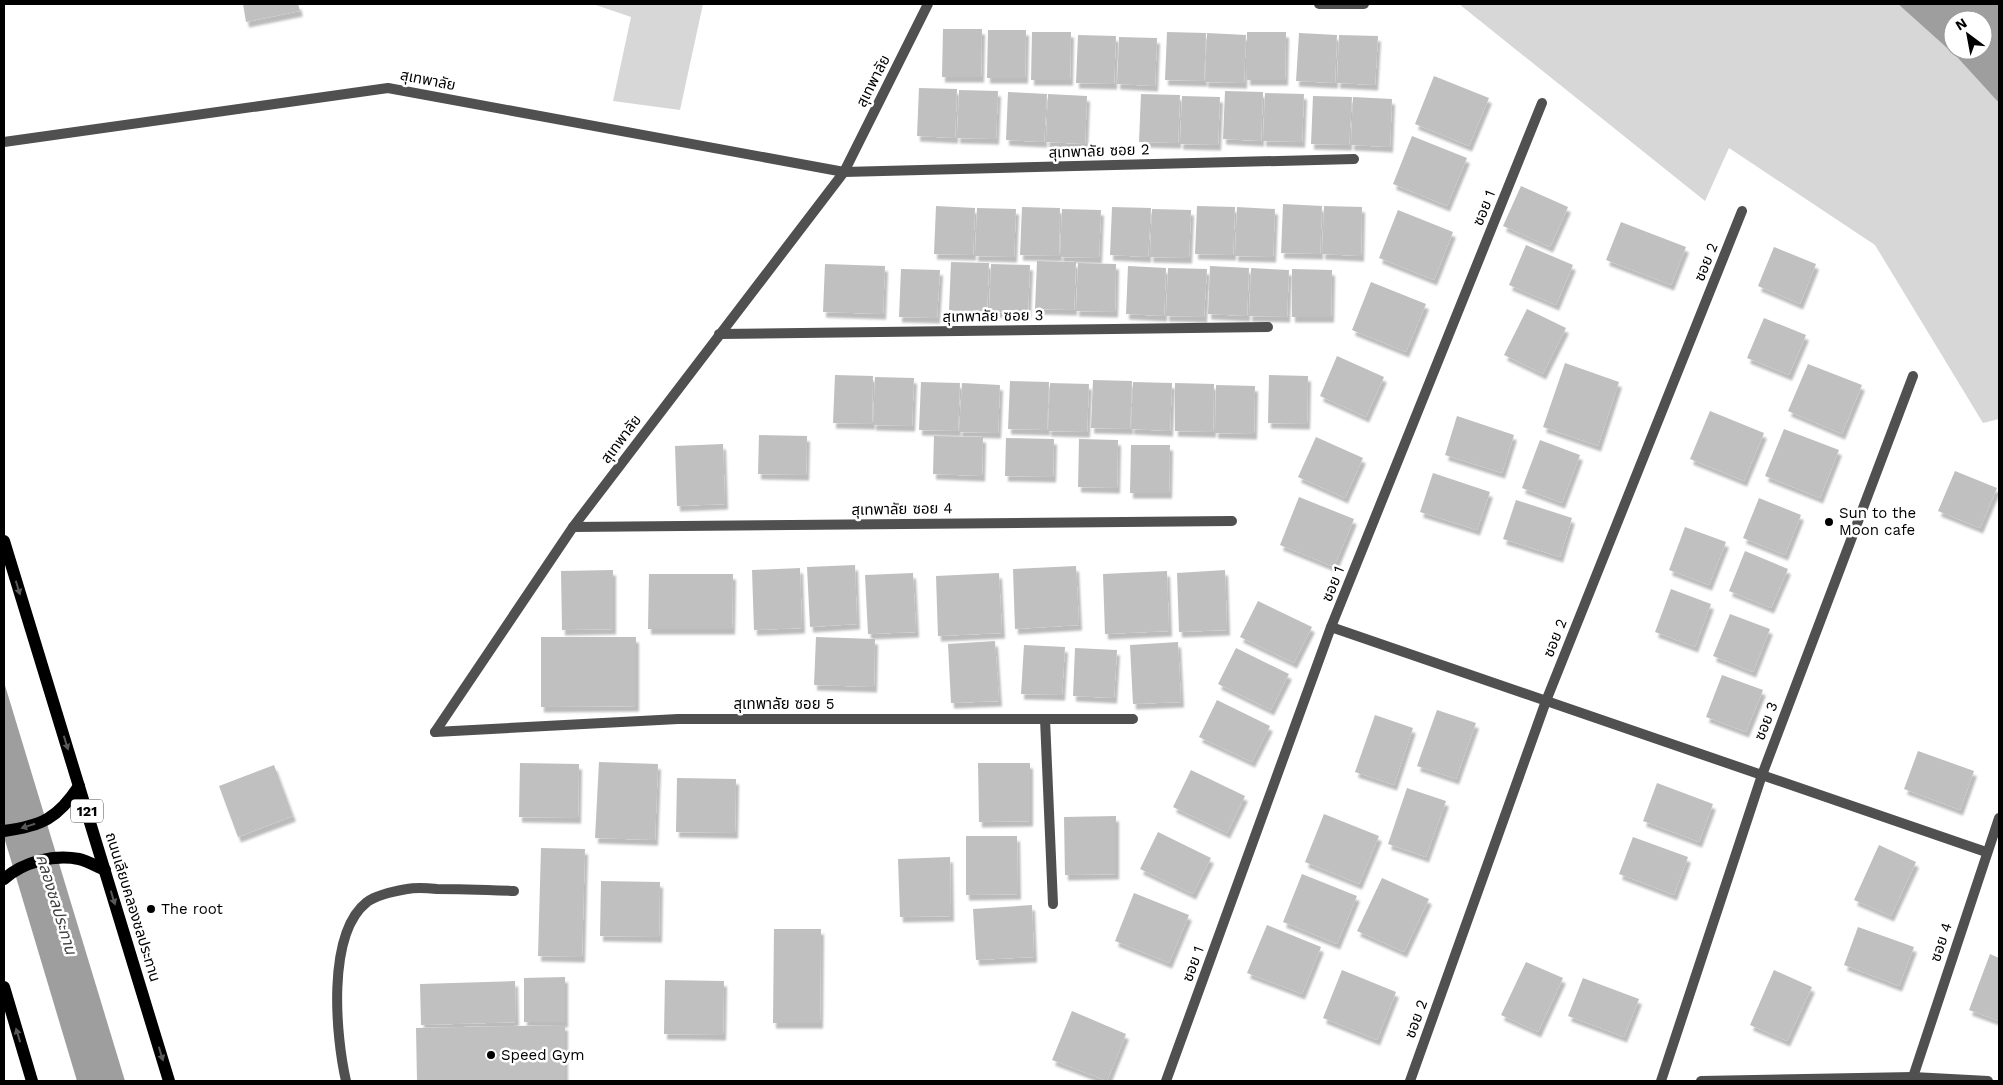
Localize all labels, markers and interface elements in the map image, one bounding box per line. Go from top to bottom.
north arrow [1943,10,1993,60]
text: N [1952,14,1970,34]
street label: สุเทพาลัย [852,52,894,110]
street label: สุเทพาลัย [399,66,457,94]
street label: สุเทพาลัย ซอย 2 [1048,140,1150,162]
street label: ซอย 1 [1469,188,1499,228]
street label: ซอย 2 [1690,240,1722,284]
street label: สุเทพาลัย ซอย 3 [942,306,1044,326]
street label: สุเทพาลัย [597,411,645,467]
street label: สุเทพาลัย ซอย 4 [851,499,953,519]
place label: Sun to the Moon cafe [1839,504,1916,539]
marker: Sun to the Moon cafe [1823,516,1835,528]
street label: ซอย 1 [1318,564,1348,604]
one-way arrow [15,580,22,595]
street label: ซอย 2 [1539,616,1571,660]
street label: สุเทพาลัย ซอย 5 [734,695,834,713]
street label: ซอย 3 [1750,699,1782,743]
one-way arrow [62,736,70,751]
road number: 121 [71,799,103,822]
one-way arrow [21,823,36,830]
street label: ถนนเลียบคลองชลประทาน [102,830,164,984]
water label: คลองชลประทาน [32,852,81,958]
one-way arrow [110,891,118,906]
place label: The root [161,900,224,918]
marker: The root [145,903,157,915]
street label: ซอย 4 [1926,920,1956,964]
street label: ซอย 1 [1178,944,1208,984]
street label: ซอย 2 [1401,997,1431,1041]
one-way arrow [13,1027,21,1042]
one-way arrow [157,1046,165,1061]
place label: Speed Gym [501,1046,585,1064]
marker: Speed Gym [485,1049,497,1061]

